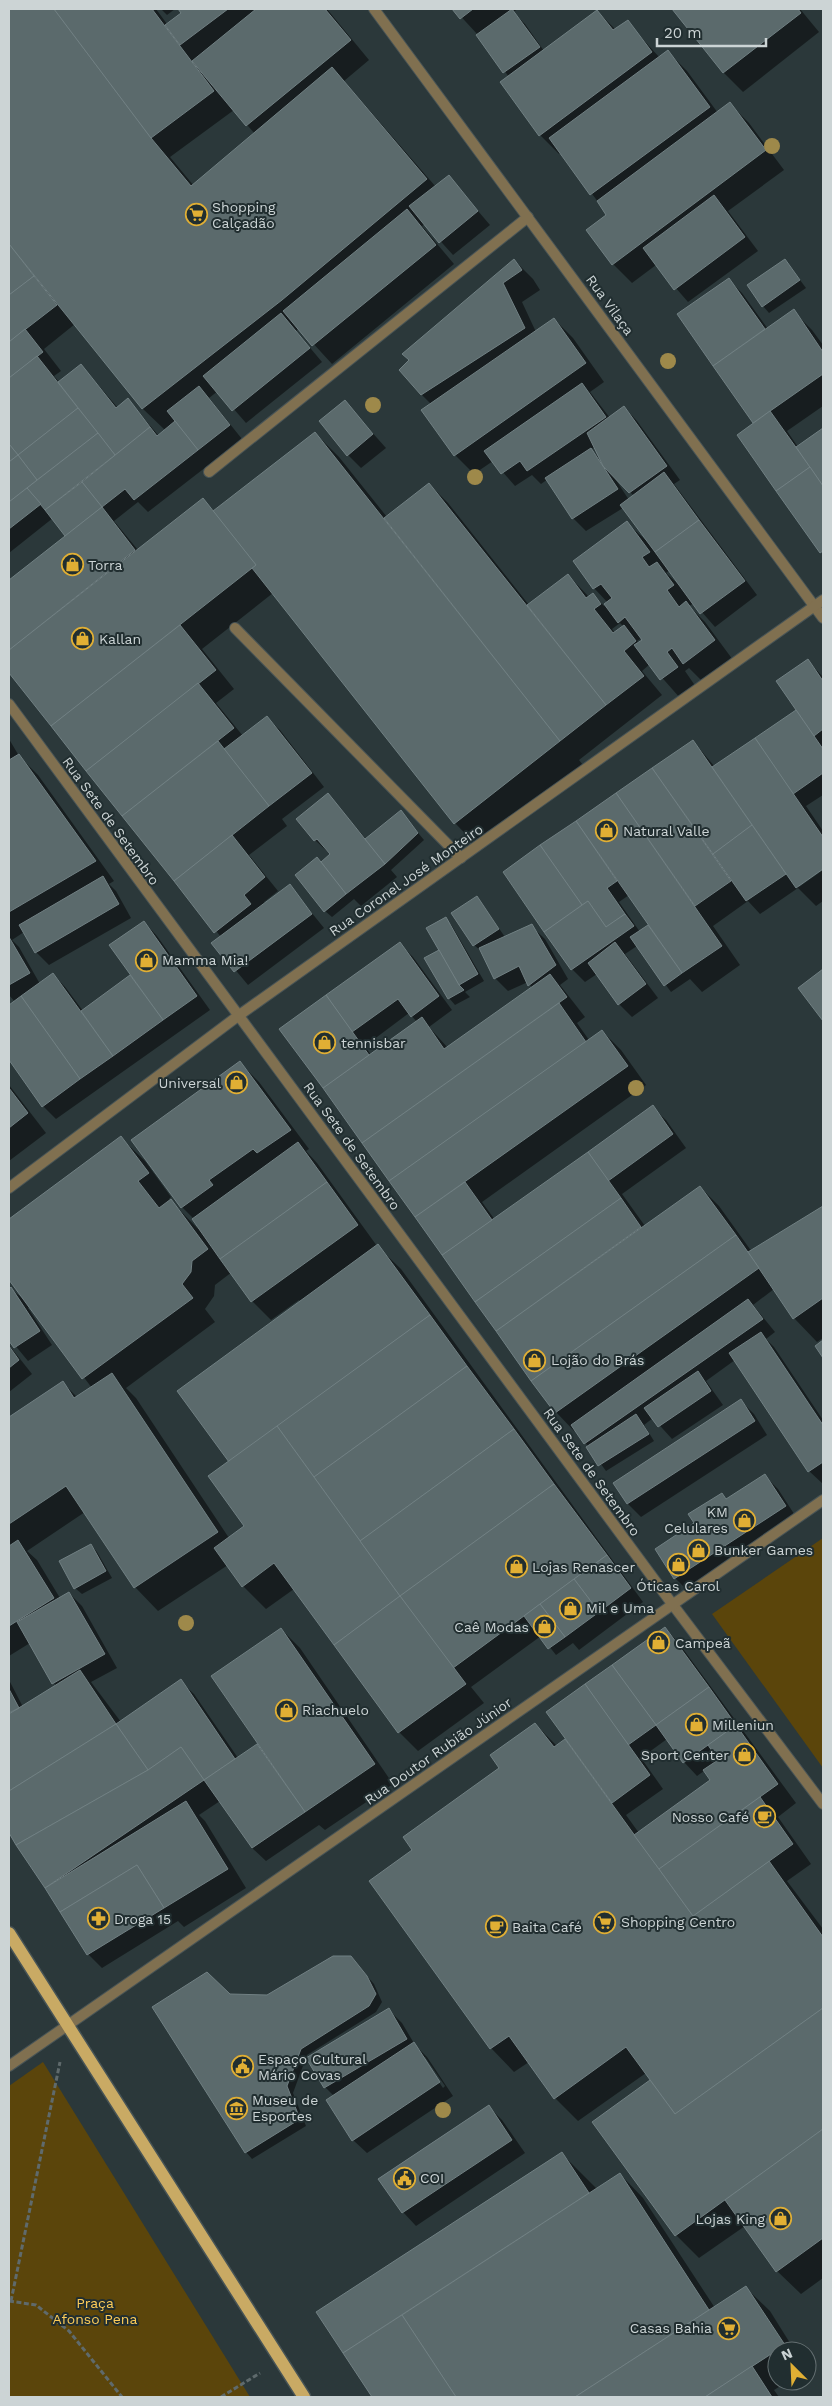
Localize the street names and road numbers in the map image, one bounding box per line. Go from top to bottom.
street label: Rua Vilaça [583,272,637,338]
street label: Rua Sete de Setembro [59,754,163,888]
street label: Rua Coronel José Monteiro [326,821,486,939]
street label: Rua Sete de Setembro [300,1079,404,1213]
street label: Rua Sete de Setembro [540,1405,644,1539]
street label: Rua Doutor Rubião Júnior [361,1694,515,1808]

